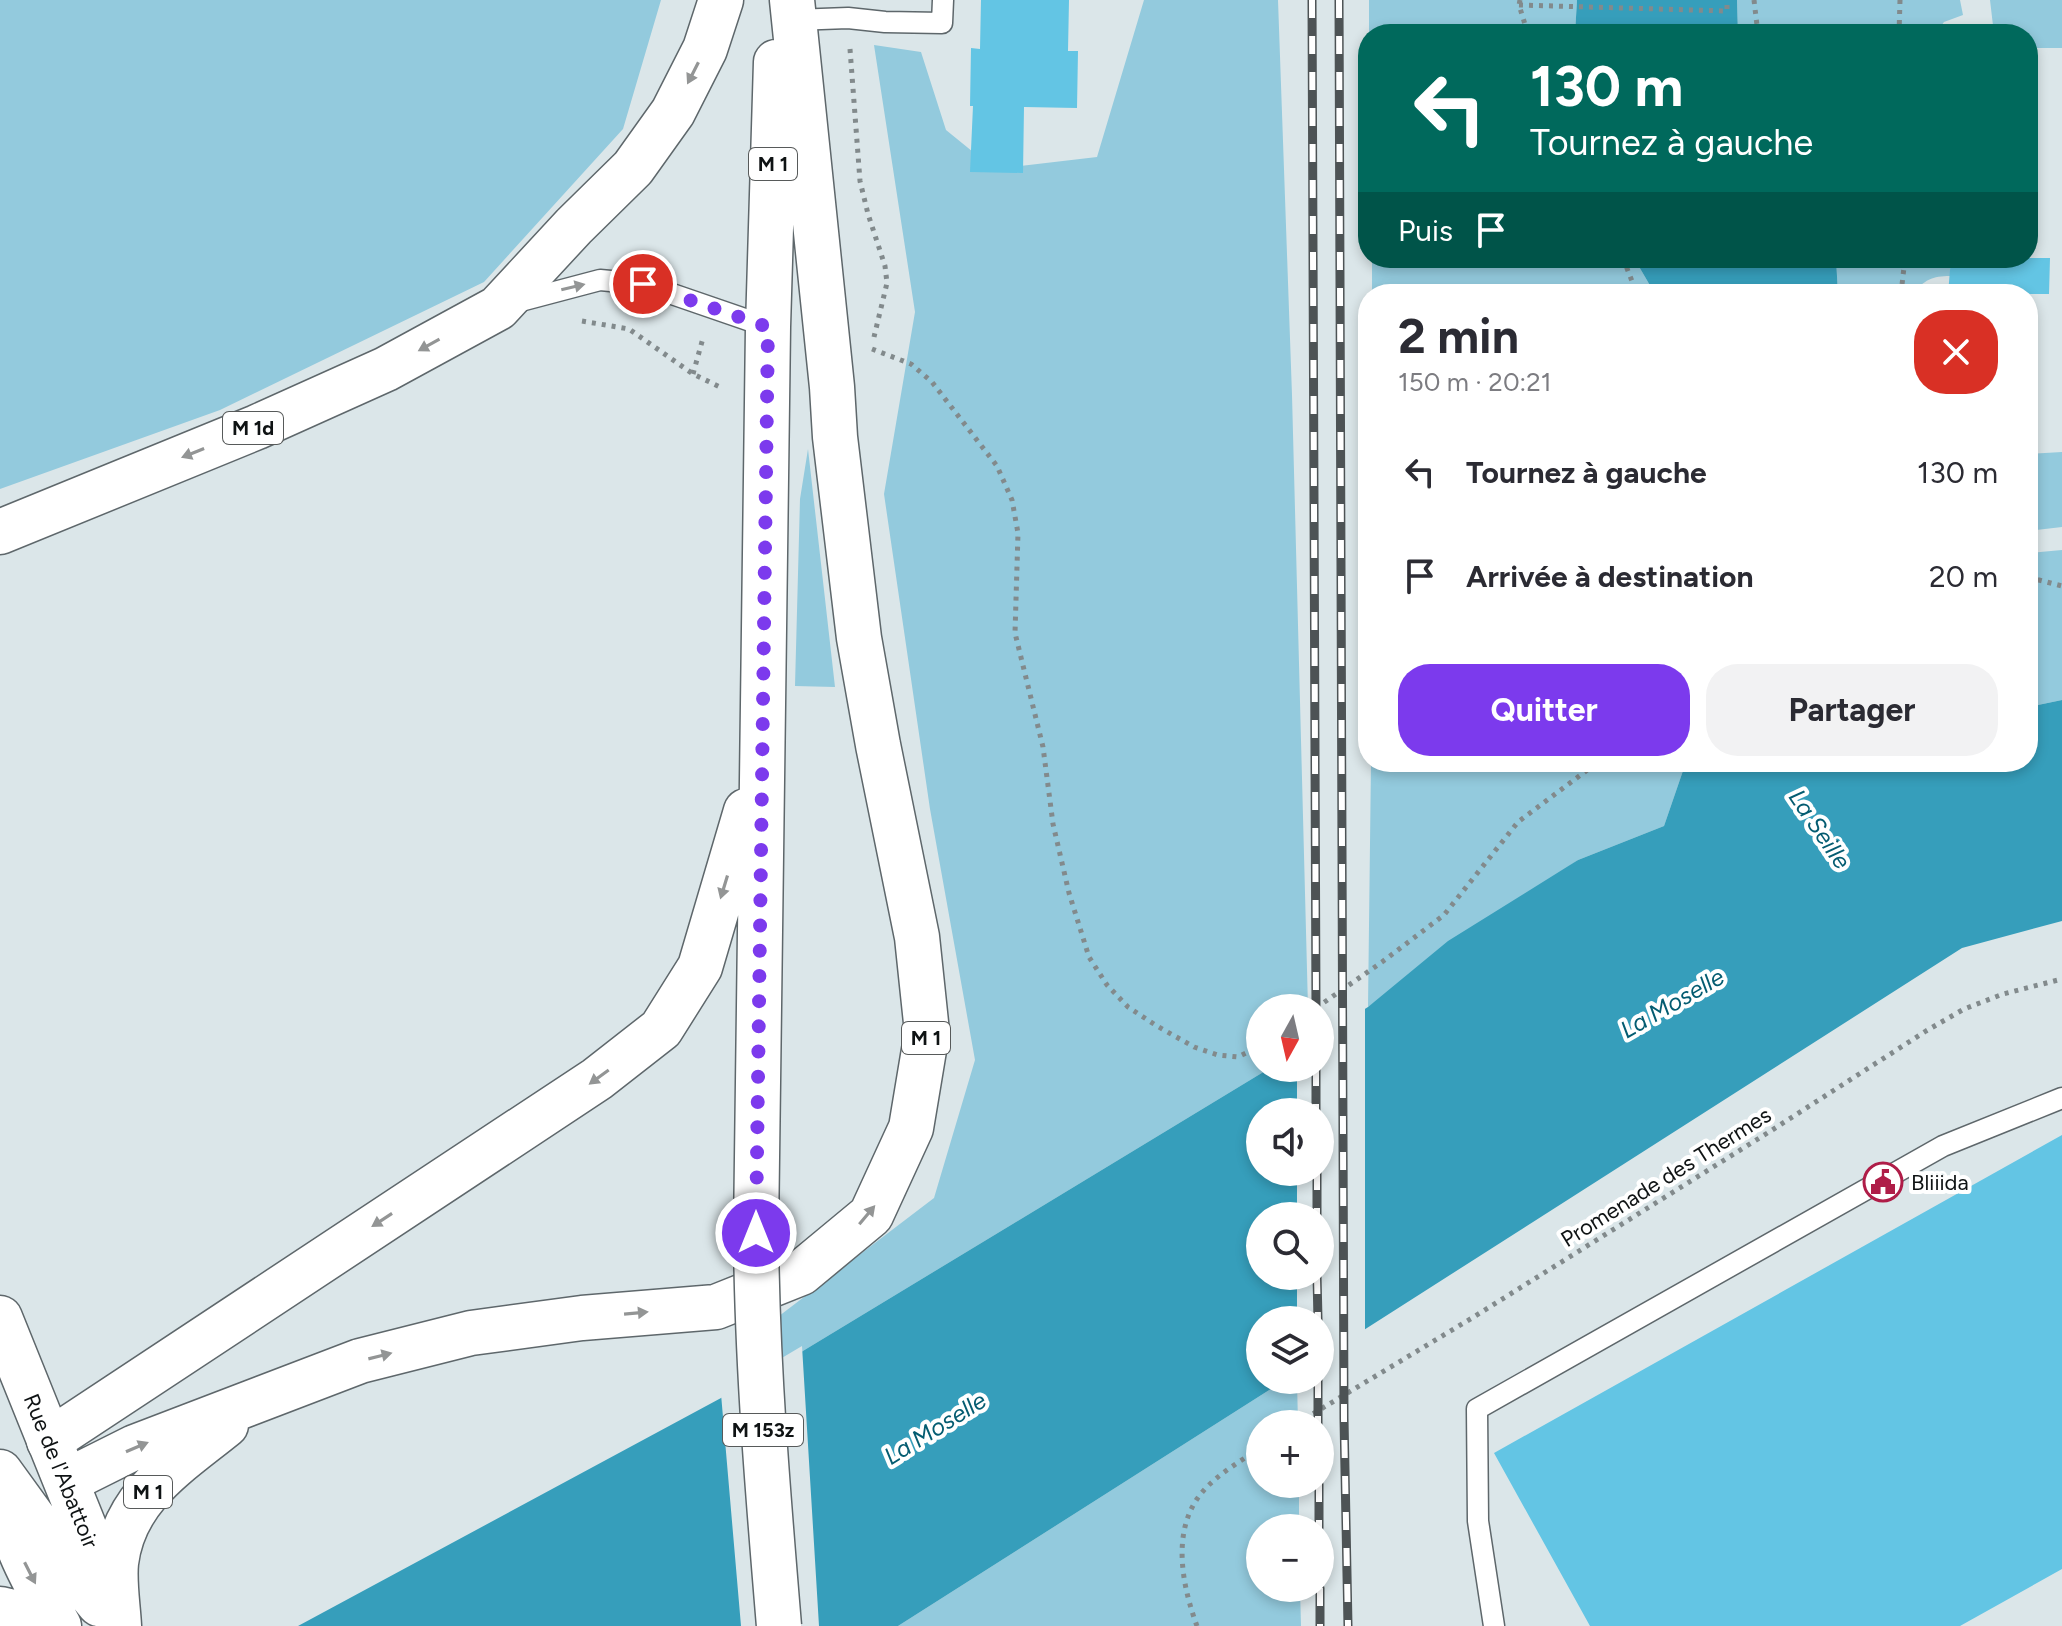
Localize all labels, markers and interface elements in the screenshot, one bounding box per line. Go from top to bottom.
text: 130 m [1530,53,1683,120]
icon: left [1398,56,1502,160]
one-way arrow [686,61,700,84]
text: Tournez à gauche [1530,121,1813,164]
road number: M 1 [749,148,797,180]
icon: arrive [1469,208,1513,252]
text: Puis [1398,212,1453,249]
pin [609,250,677,318]
icon: arrive [621,262,665,306]
one-way arrow [561,280,586,292]
text: 2 min [1398,307,1519,365]
button: close [1914,310,1998,394]
one-way arrow [418,338,441,352]
text: 150 m · 20:21 [1398,366,1551,398]
road number: M 1d [223,412,283,444]
one-way arrow [181,447,205,460]
icon: left [1398,450,1442,494]
text: Tournez à gauche [1466,454,1707,491]
text: 130 m [1917,454,1998,491]
icon: arrive [1398,554,1442,598]
text: Arrivée à destination [1466,558,1753,595]
text: 20 m [1929,558,1998,595]
button: Quitter [1398,664,1690,756]
button: Partager [1706,664,1998,756]
water label: La Seille [1783,784,1857,874]
one-way arrow [717,875,730,899]
water label: La Moselle [1615,962,1729,1044]
north arrow [1246,994,1334,1082]
map controls [1246,994,1334,1602]
road number: M 1 [902,1022,950,1054]
one-way arrow [589,1068,609,1084]
button: sound [1246,1098,1334,1186]
street label: Promenade des Thermes [1556,1101,1776,1253]
public building icon: Bliiida [1862,1161,1904,1203]
place label: Bliiida [1911,1169,1969,1196]
position arrow [714,1191,798,1275]
button: search [1246,1202,1334,1290]
one-way arrow [858,1205,875,1225]
one-way arrow [372,1213,393,1228]
one-way arrow [624,1306,649,1319]
button: layers [1246,1306,1334,1394]
one-way arrow [368,1349,393,1361]
water label: La Moselle [879,1385,991,1471]
street label: Rue de l'Abattoir [18,1390,104,1553]
button: + [1246,1410,1334,1498]
road number: M 153z [723,1414,803,1446]
one-way arrow [125,1440,149,1453]
road number: M 1 [124,1476,172,1508]
button: − [1246,1514,1334,1602]
one-way arrow [24,1562,37,1585]

